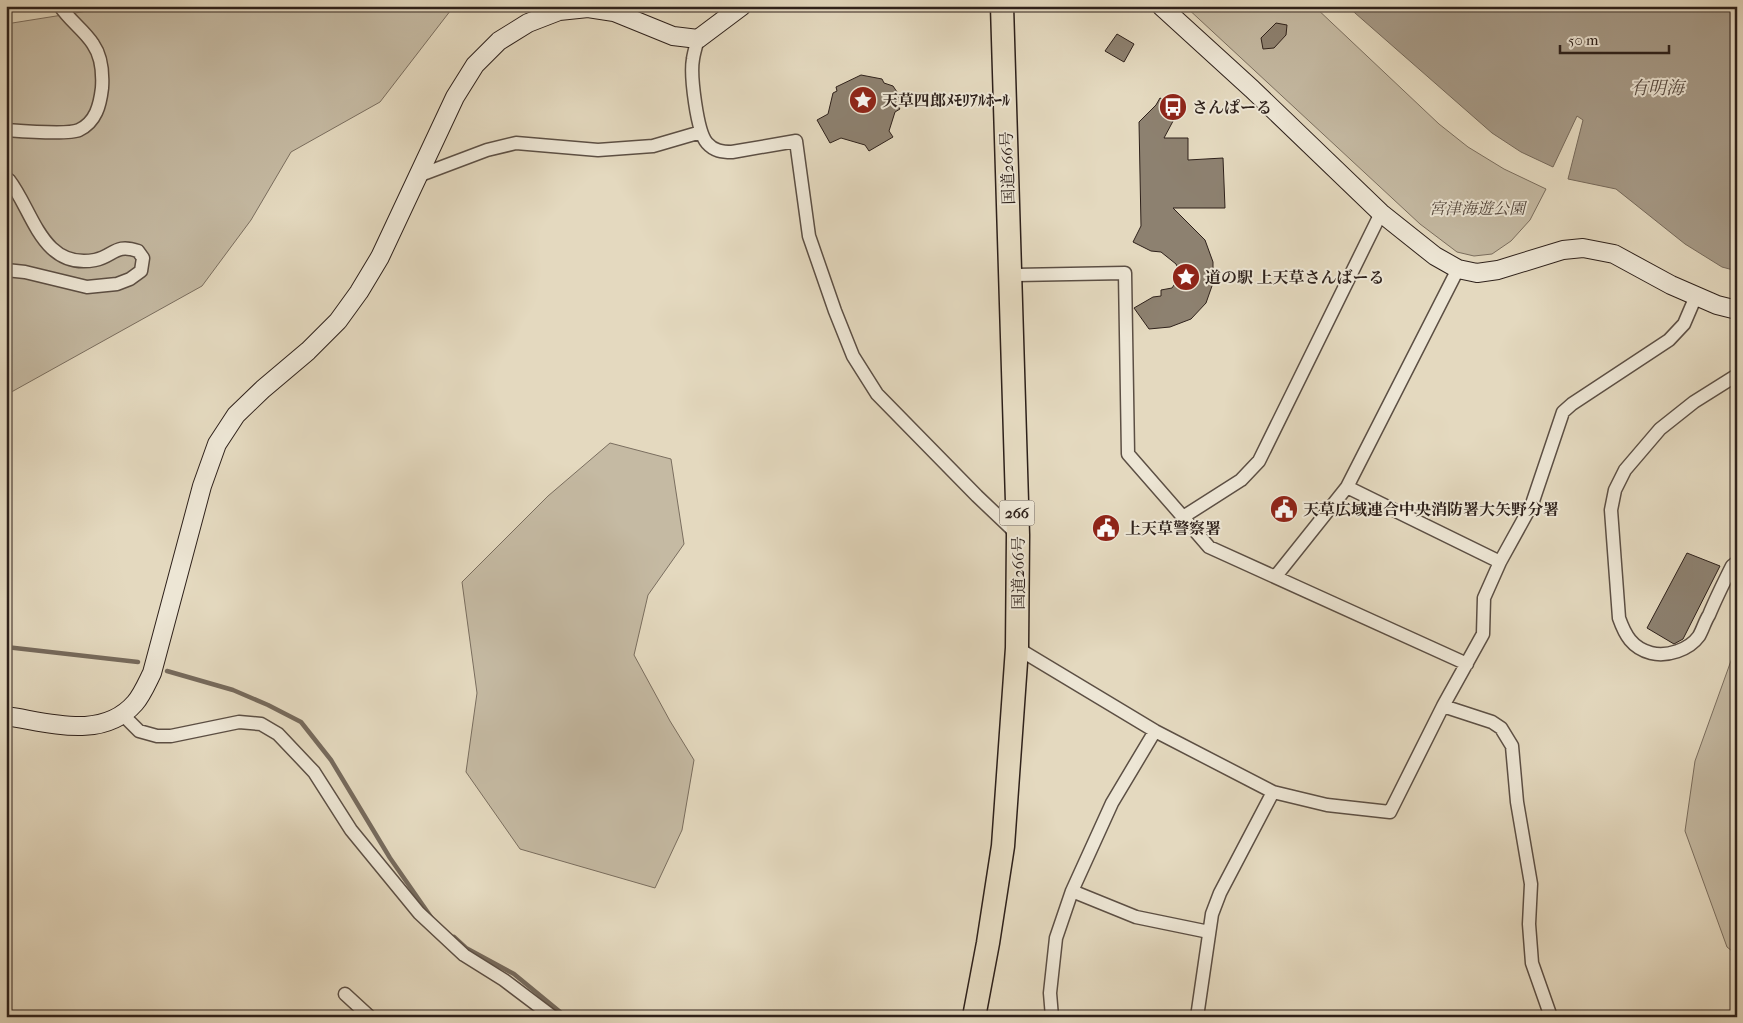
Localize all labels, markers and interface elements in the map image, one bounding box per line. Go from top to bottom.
scale bar [1560,22,1669,54]
text: 50 m [1568,31,1599,49]
water label: 有明海 [1630,78,1687,99]
place icon: 天草四郎ﾒﾓﾘｱﾙﾎｰﾙ [848,85,878,115]
place label: 天草四郎ﾒﾓﾘｱﾙﾎｰﾙ [882,91,1010,110]
bus stop icon: さんぱーる [1158,92,1188,122]
place label: さんぱーる [1192,98,1272,117]
street label: 国道266号 [997,131,1018,205]
park label: 宮津海遊公園 [1429,199,1528,218]
place icon: 道の駅 上天草さんばーる [1171,262,1201,292]
place label: 道の駅 上天草さんばーる [1205,268,1384,287]
public building icon: 天草広域連合中央消防署大矢野分署 [1269,494,1299,524]
road number: 266 [1000,500,1034,526]
place label: 天草広域連合中央消防署大矢野分署 [1303,500,1559,519]
public building icon: 上天草警察署 [1091,513,1121,543]
place label: 上天草警察署 [1125,519,1221,538]
street label: 国道266号 [1009,536,1028,610]

